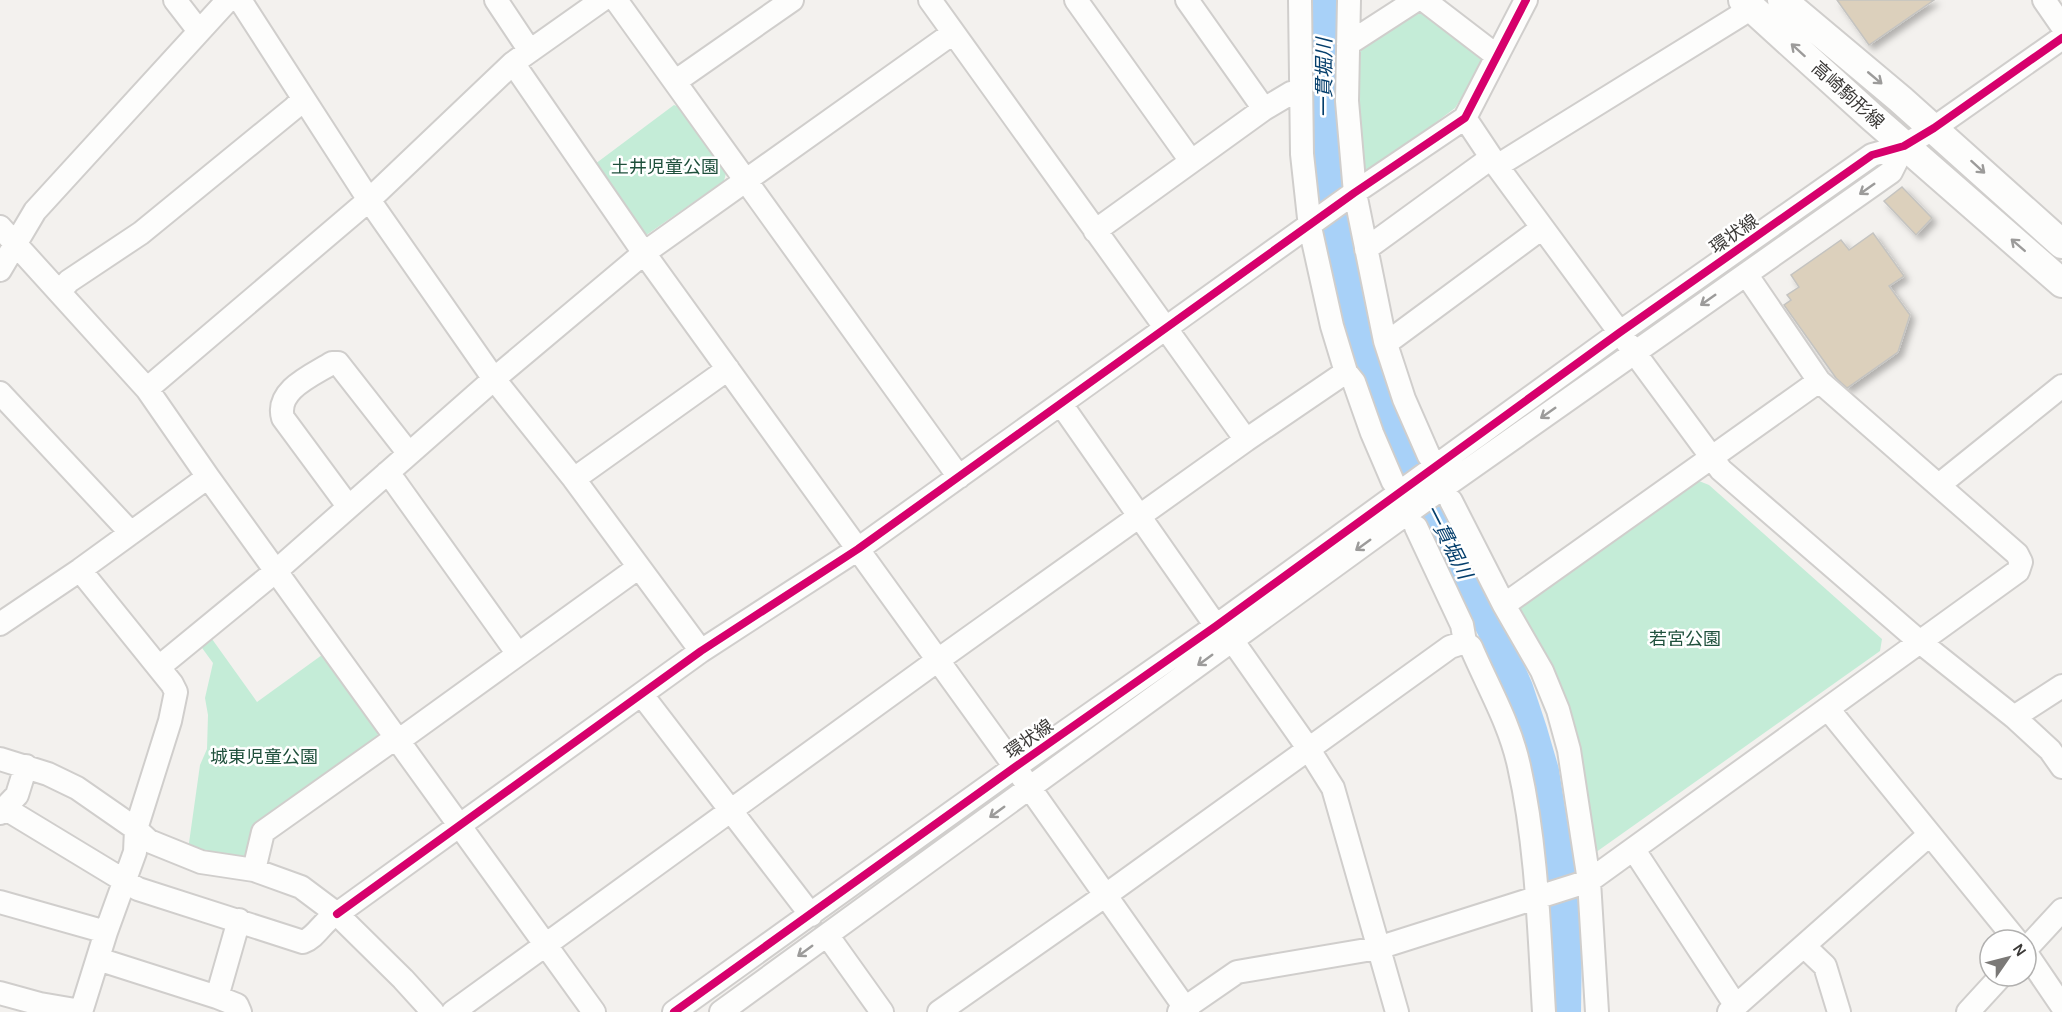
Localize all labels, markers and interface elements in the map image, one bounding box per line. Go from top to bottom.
water label: 一貫堀川 [1313,36,1336,118]
one-way arrow [1791,43,1806,57]
street label: 高崎駒形線 [1807,57,1889,133]
one-way arrow [1867,71,1883,84]
park label: 土井児童公園 [611,156,719,178]
one-way arrow [1970,160,1985,174]
one-way arrow [1860,183,1876,195]
street label: 環状線 [1706,210,1762,258]
one-way arrow [2011,238,2026,252]
one-way arrow [1700,294,1716,306]
one-way arrow [1541,407,1557,419]
water label: 一貫堀川 [1420,501,1477,585]
one-way arrow [1356,539,1372,551]
park label: 若宮公園 [1649,628,1721,650]
one-way arrow [1198,654,1214,666]
street label: 環状線 [1001,715,1057,763]
park label: 城東児童公園 [210,746,318,768]
one-way arrow [990,806,1006,818]
north arrow [1978,928,2038,988]
text: N [2009,940,2031,960]
one-way arrow [797,945,813,957]

